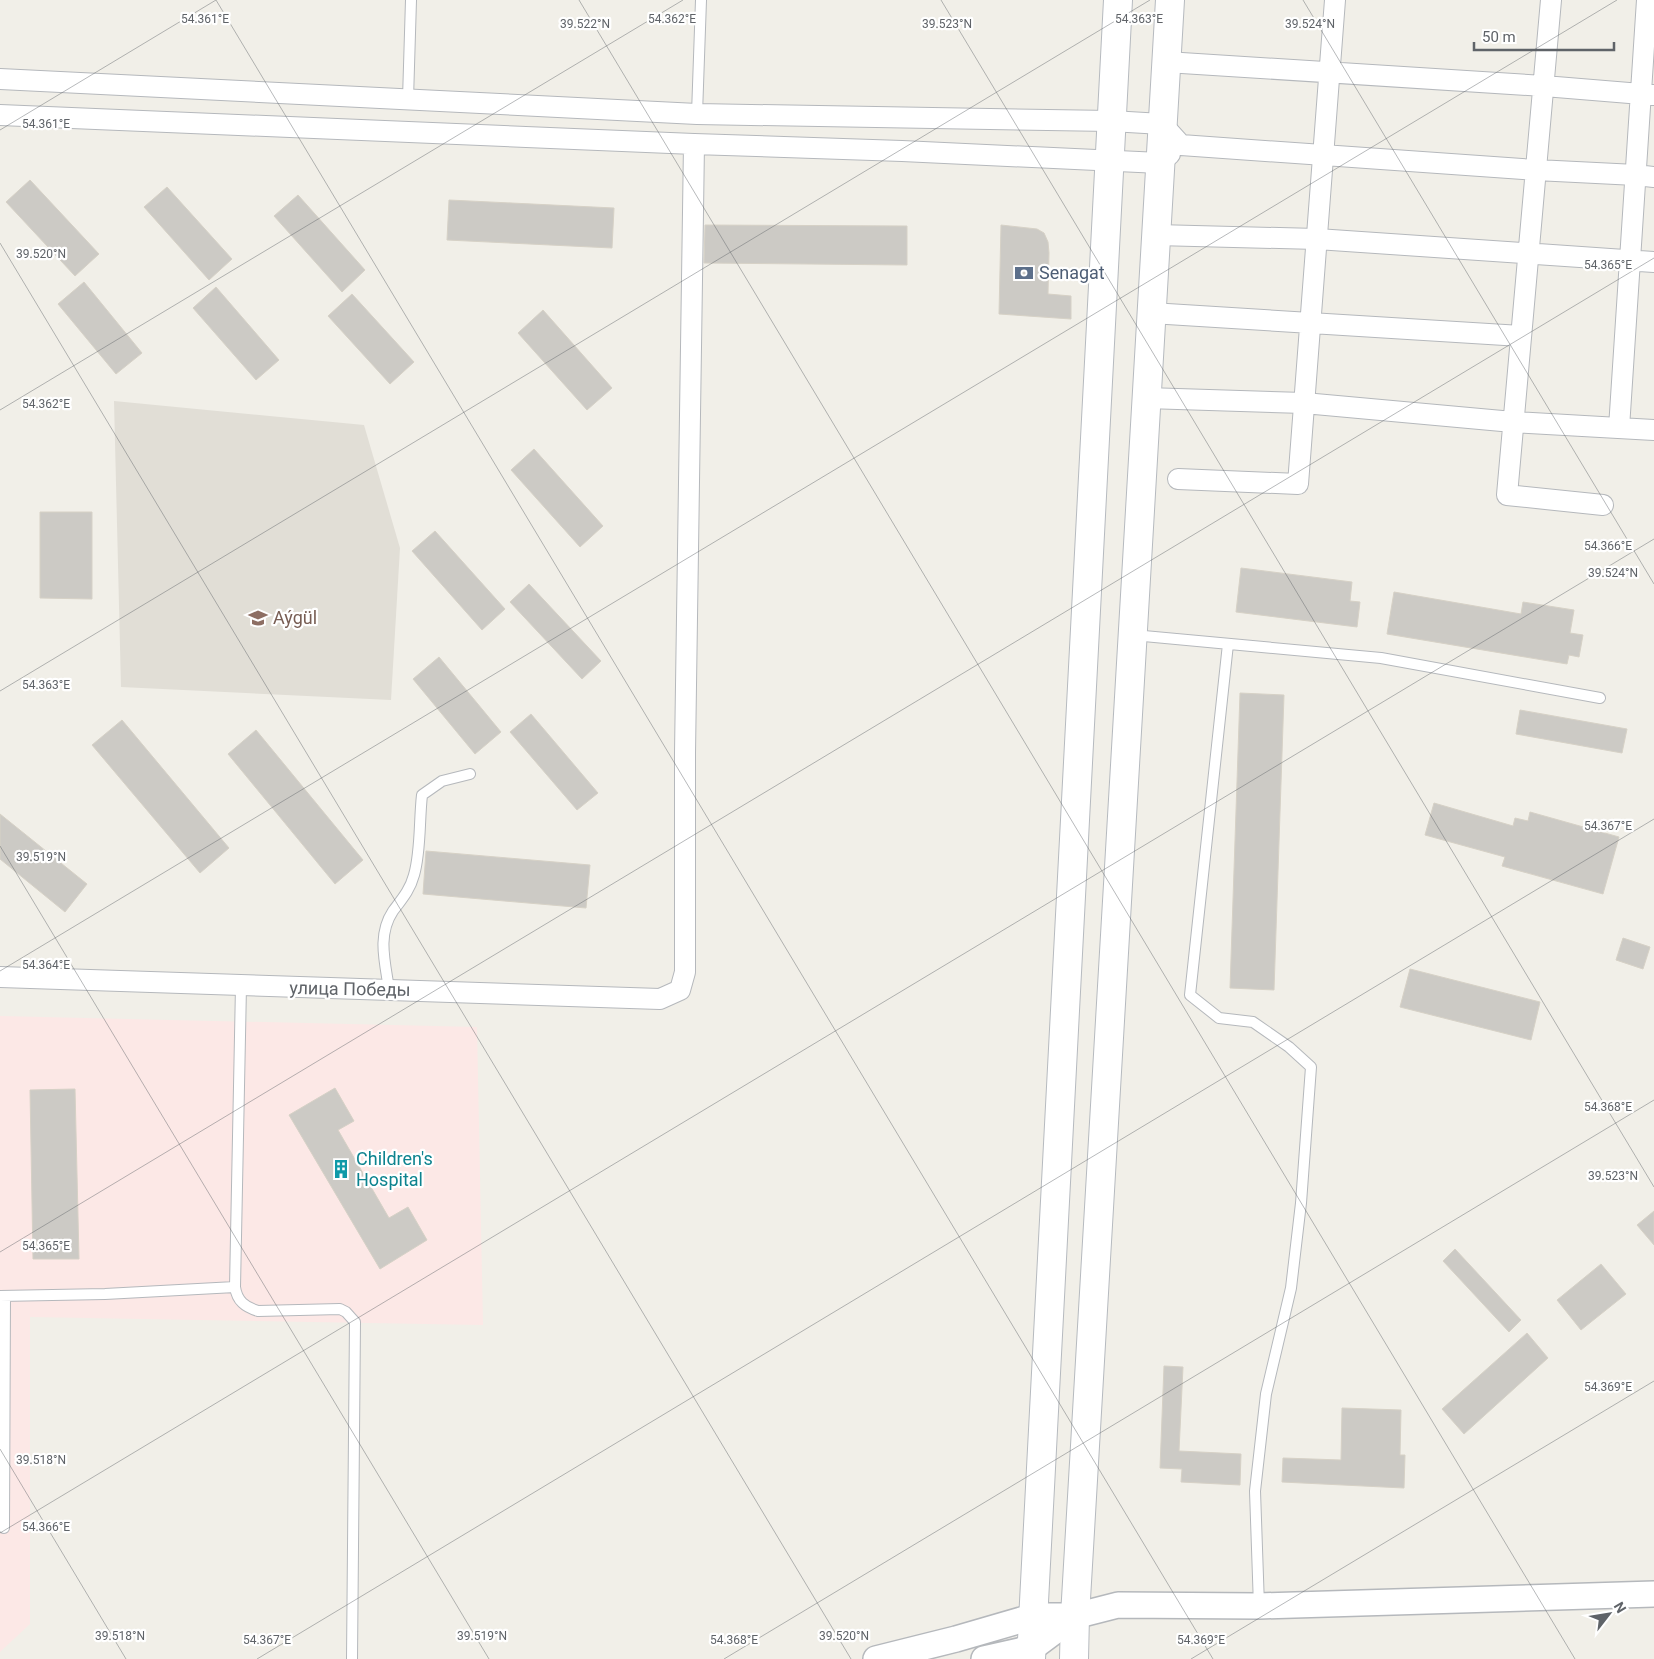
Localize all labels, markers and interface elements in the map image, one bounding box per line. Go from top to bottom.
text: 54.361°E [181,12,229,26]
text: 54.362°E [648,12,696,26]
text: 54.363°E [1115,12,1163,26]
text: 39.522°N [560,17,610,31]
text: 39.523°N [922,17,972,31]
text: 39.524°N [1285,17,1335,31]
scale bar [1474,20,1614,52]
text: 50 m [1482,28,1516,46]
text: 54.361°E [22,117,70,131]
text: 39.520°N [16,247,66,261]
text: 54.365°E [1584,258,1632,272]
bank icon: Senagat [1013,262,1035,284]
place label: Senagat [1039,262,1105,283]
text: 54.362°E [22,397,70,411]
text: 54.366°E [1584,539,1632,553]
text: 39.524°N [1588,566,1638,580]
school or university icon: Aýgül [247,607,269,629]
place label: Aýgül [273,607,317,628]
text: 54.363°E [22,678,70,692]
text: 54.367°E [1584,819,1632,833]
text: 39.519°N [16,850,66,864]
text: 54.364°E [22,958,70,972]
street label: улица Победы [289,977,411,1000]
text: 54.368°E [1584,1100,1632,1114]
place label: Children's Hospital [356,1148,433,1190]
building icon: Children's Hospital [330,1158,352,1180]
text: 39.523°N [1588,1169,1638,1183]
text: 54.365°E [22,1239,70,1253]
text: 54.369°E [1584,1380,1632,1394]
text: 39.518°N [16,1453,66,1467]
text: 54.366°E [22,1520,70,1534]
north arrow [1584,1589,1634,1639]
text: N [1611,1599,1630,1616]
text: 39.518°N [95,1629,145,1643]
text: 39.519°N [457,1629,507,1643]
text: 39.520°N [819,1629,869,1643]
text: 54.367°E [243,1633,291,1647]
text: 54.368°E [710,1633,758,1647]
text: 54.369°E [1177,1633,1225,1647]

